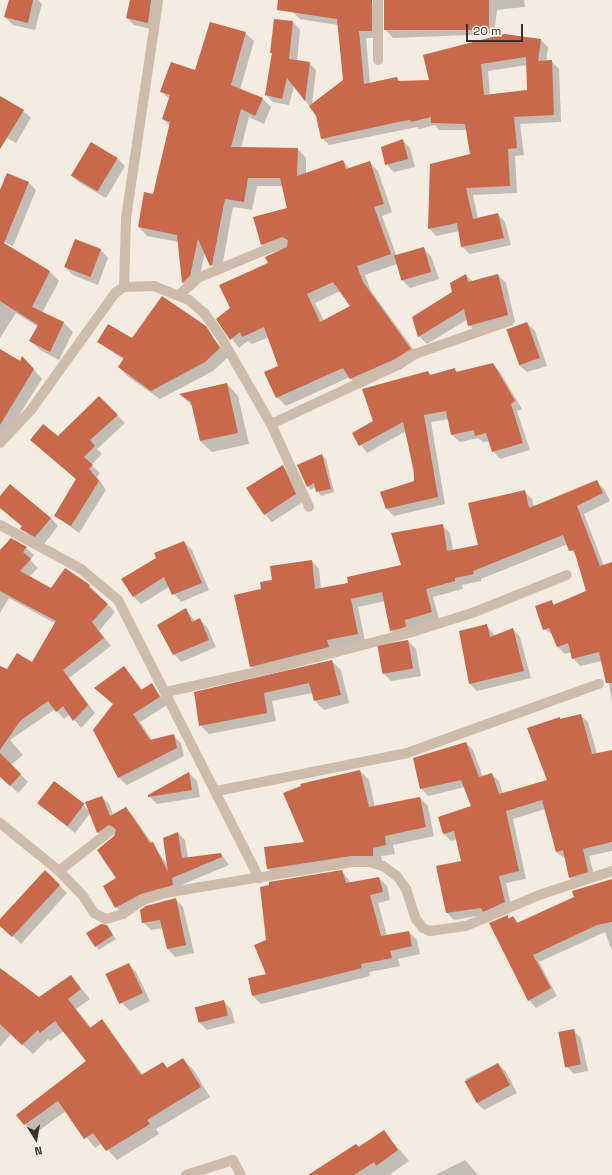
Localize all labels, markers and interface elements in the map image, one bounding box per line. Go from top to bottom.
scale bar [468,16,525,42]
text: 20 m [473,23,501,39]
north arrow [16,1119,56,1159]
text: N [33,1143,43,1158]

